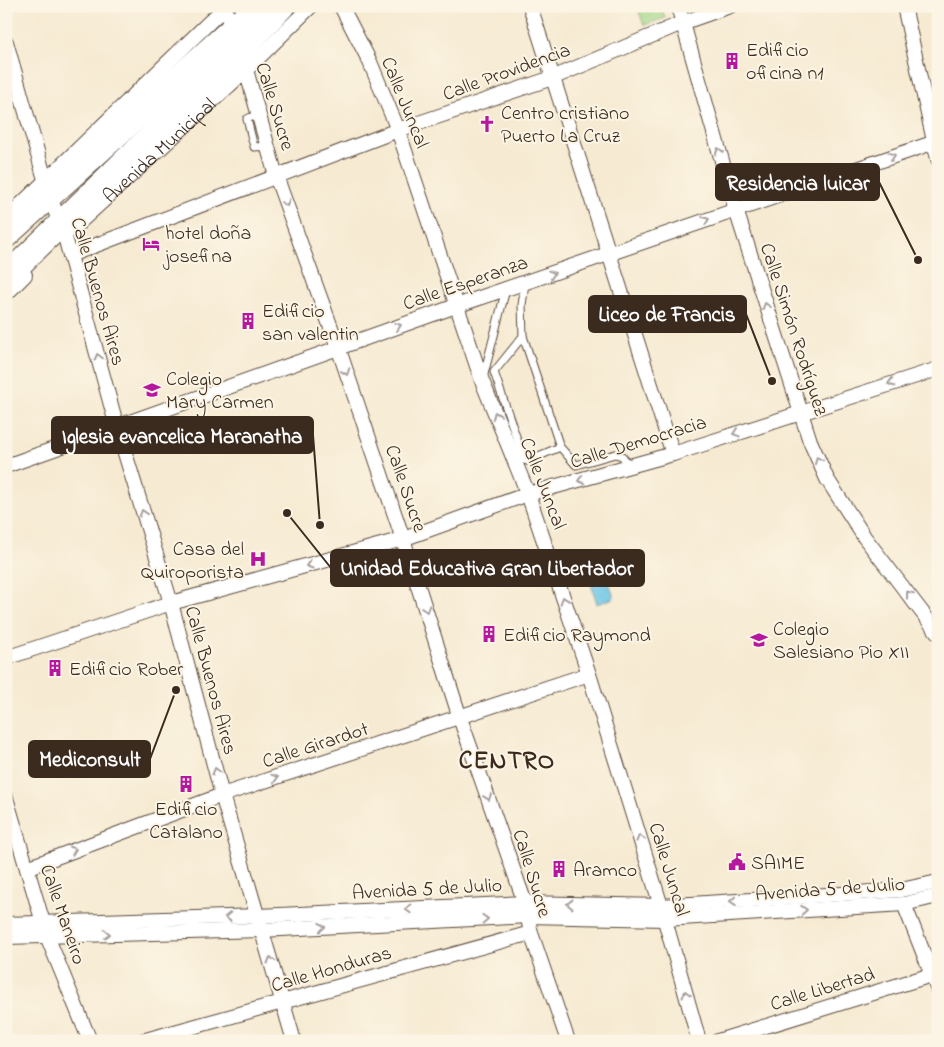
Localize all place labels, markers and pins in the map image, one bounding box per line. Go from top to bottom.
place label: Edificio oficina n1 [746,37,824,89]
building icon: Edificio oficina n1 [722,51,742,71]
place label: Centro cristiano Puerto La Cruz [501,100,629,152]
church icon: Centro cristiano Puerto La Cruz [477,114,497,134]
callout: Residencia luicar [716,164,879,200]
place label: hotel doña josefina [162,220,251,272]
hotel icon: hotel doña josefina [141,234,161,254]
callout: Liceo de Francis [589,296,746,332]
place label: Edificio san valentin [262,298,359,350]
building icon: Edificio san valentin [238,311,258,331]
place label: Colegio Mary Carmen [166,366,274,418]
school or university icon: Colegio Mary Carmen [142,380,162,400]
callout: Iglesia evancelica Maranatha [52,417,313,453]
place label: Casa del Quiroporista [141,536,244,588]
hospital icon: Casa del Quiroporista [248,549,268,569]
callout: Unidad Educativa Gran Libertador [331,550,644,586]
place label: Colegio Salesiano Pio XII [773,616,909,668]
place label: Edificio Raymond [503,622,651,651]
building icon: Edificio Raymond [479,624,499,644]
school or university icon: Colegio Salesiano Pio XII [749,630,769,650]
place label: Edificio Rober [69,656,184,685]
building icon: Edificio Rober [45,658,65,678]
callout: Mediconsult [29,741,150,777]
building icon: Edificio Catalano [176,774,196,794]
place label: Edificio Catalano [149,796,223,848]
place label: SAIME [751,850,805,879]
public building icon: SAIME [727,852,747,872]
place label: Aramco [573,857,637,886]
building icon: Aramco [549,859,569,879]

